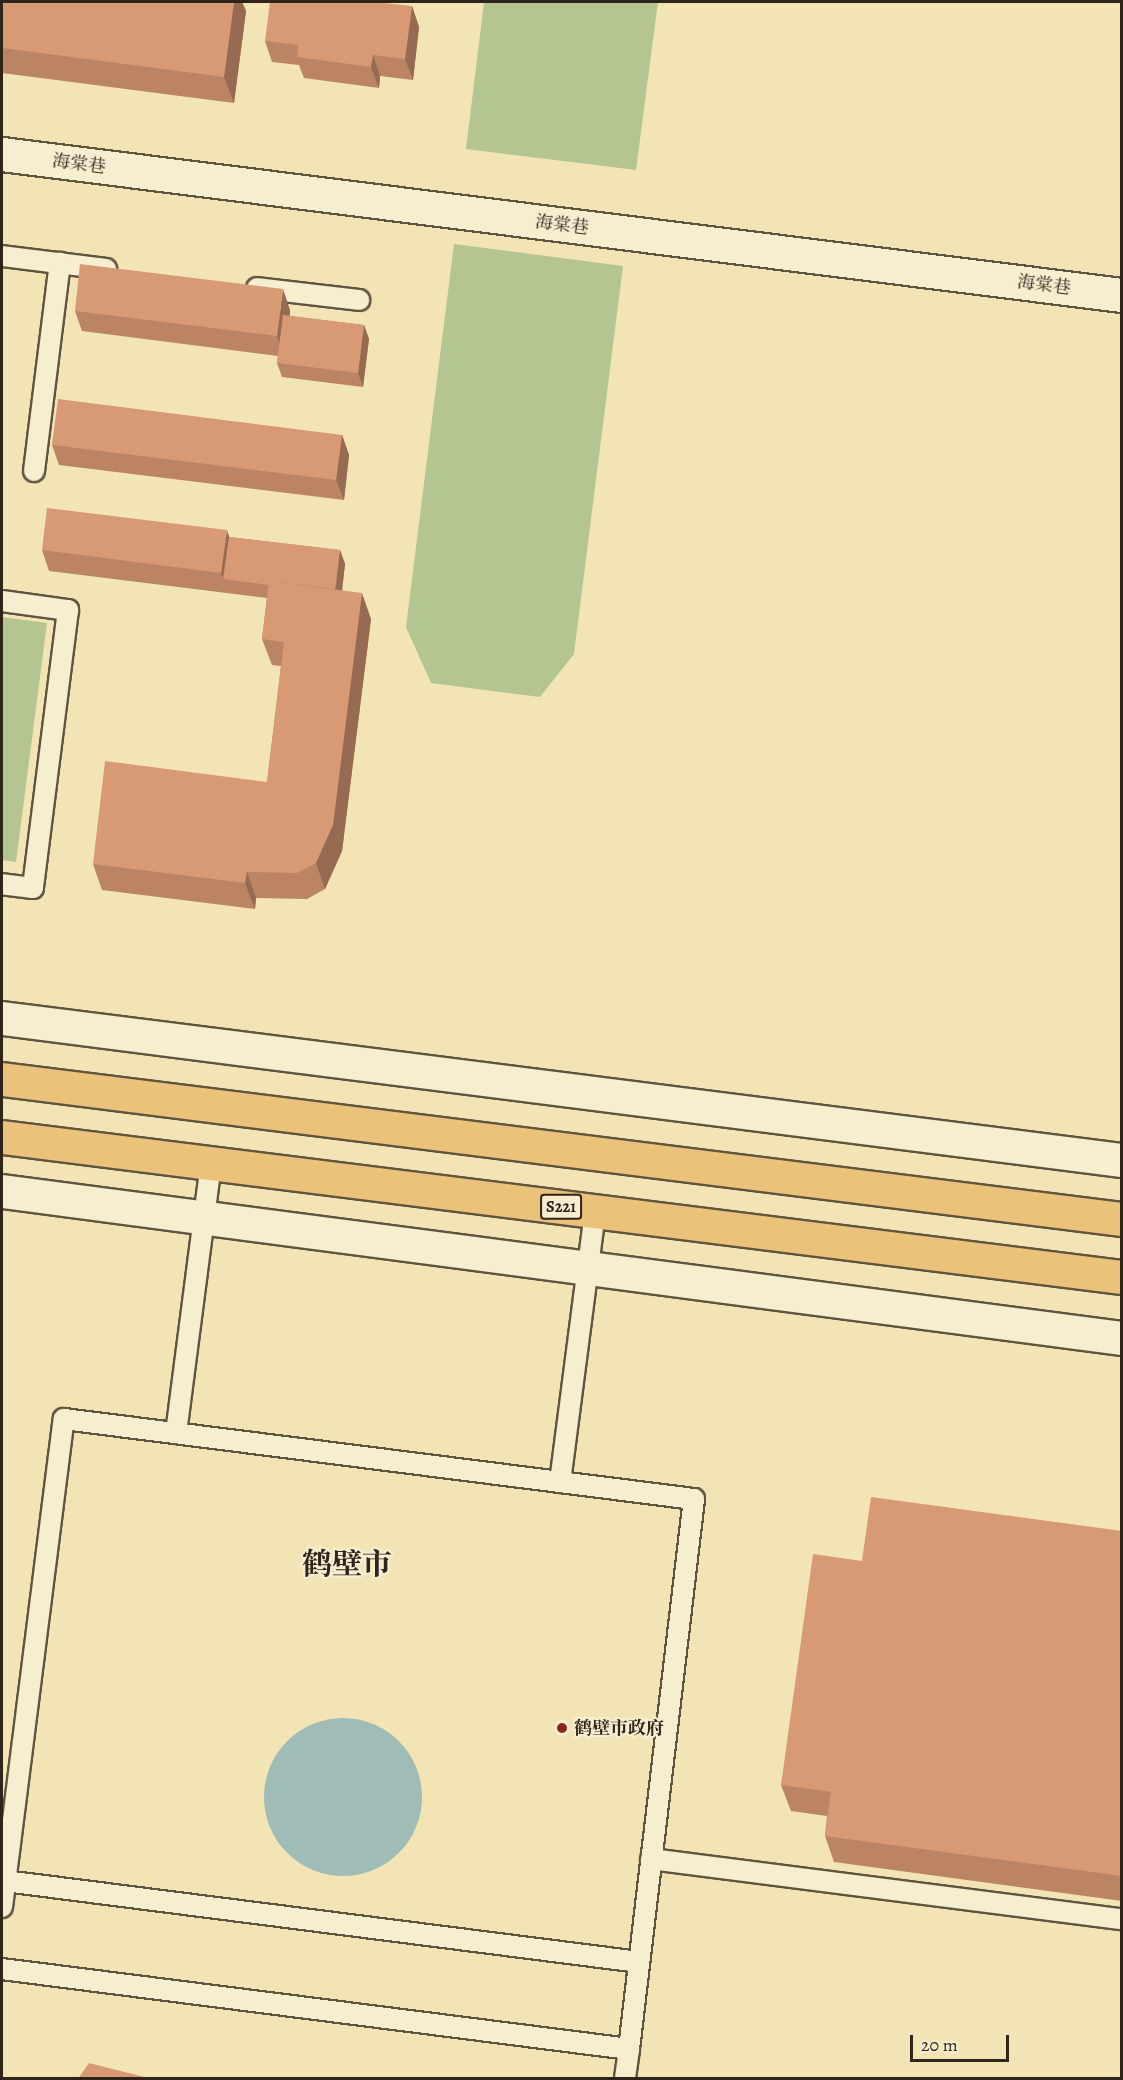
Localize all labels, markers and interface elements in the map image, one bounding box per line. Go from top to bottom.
street label: 海棠巷 [51,150,107,178]
street label: 海棠巷 [534,211,590,239]
street label: 海棠巷 [1016,271,1072,299]
road number: S221 [540,1194,582,1220]
district label: 鹤壁市 [302,1546,392,1582]
place label: 鹤壁市政府 [574,1717,664,1739]
marker: 鹤壁市政府 [555,1721,569,1735]
scale bar [913,2023,1012,2061]
text: 20 m [921,2033,958,2057]

